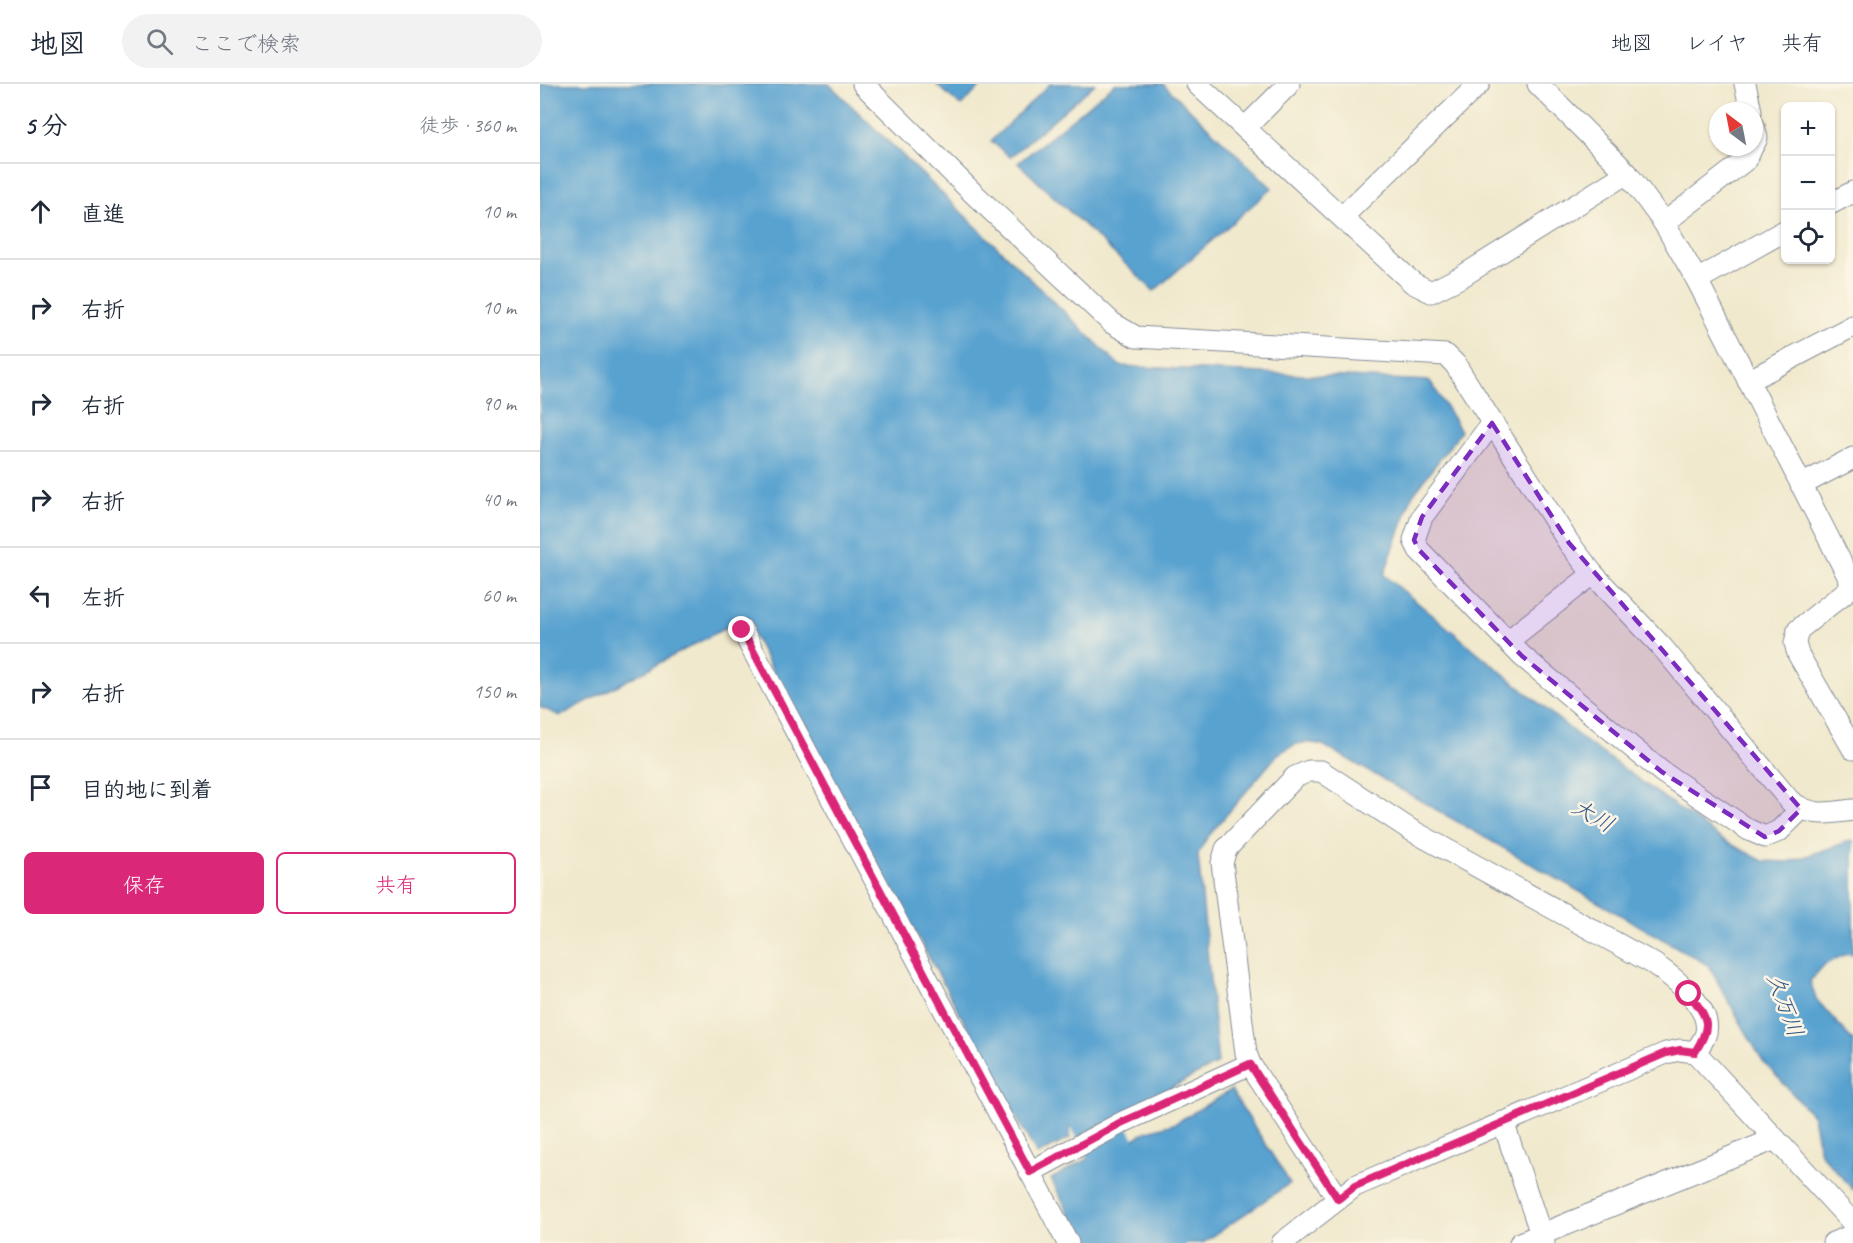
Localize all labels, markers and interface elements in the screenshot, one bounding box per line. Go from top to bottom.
search box [122,14,542,68]
icon: search [143,25,176,58]
text: 地図 [30,26,86,61]
text: ここで検索 [191,30,301,58]
text: 地図 [1611,30,1653,56]
text: レイヤ [1686,30,1748,56]
text: 共有 [1781,30,1823,56]
north arrow [1709,102,1763,156]
map controls [1781,102,1835,264]
button: + [1781,102,1835,156]
text: 5 分 [24,109,68,142]
text: 徒歩 · 360 m [420,113,516,138]
button: − [1781,156,1835,210]
icon: ahead [24,195,57,228]
text: 10 m [482,199,516,224]
text: 直進 [81,200,125,228]
button: locate [1781,210,1835,264]
icon: right [24,291,57,324]
text: 10 m [482,295,516,320]
text: 右折 [81,296,125,324]
icon: right [24,387,57,420]
text: 90 m [482,391,516,416]
text: 右折 [81,392,125,420]
icon: right [24,483,57,516]
text: 40 m [482,487,516,512]
text: 右折 [81,488,125,516]
icon: left [24,579,57,612]
text: 60 m [482,583,516,608]
text: 左折 [81,584,125,612]
route end [728,616,754,642]
icon: right [24,675,57,708]
text: 150 m [473,679,516,704]
text: 右折 [81,680,125,708]
icon: arrive [24,771,57,804]
text: 目的地に到着 [81,776,213,804]
water label: 大川 [1567,793,1619,839]
button: 保存 [24,852,264,914]
button: 共有 [276,852,516,914]
water label: 久万川 [1761,969,1809,1041]
route start [1675,980,1701,1006]

